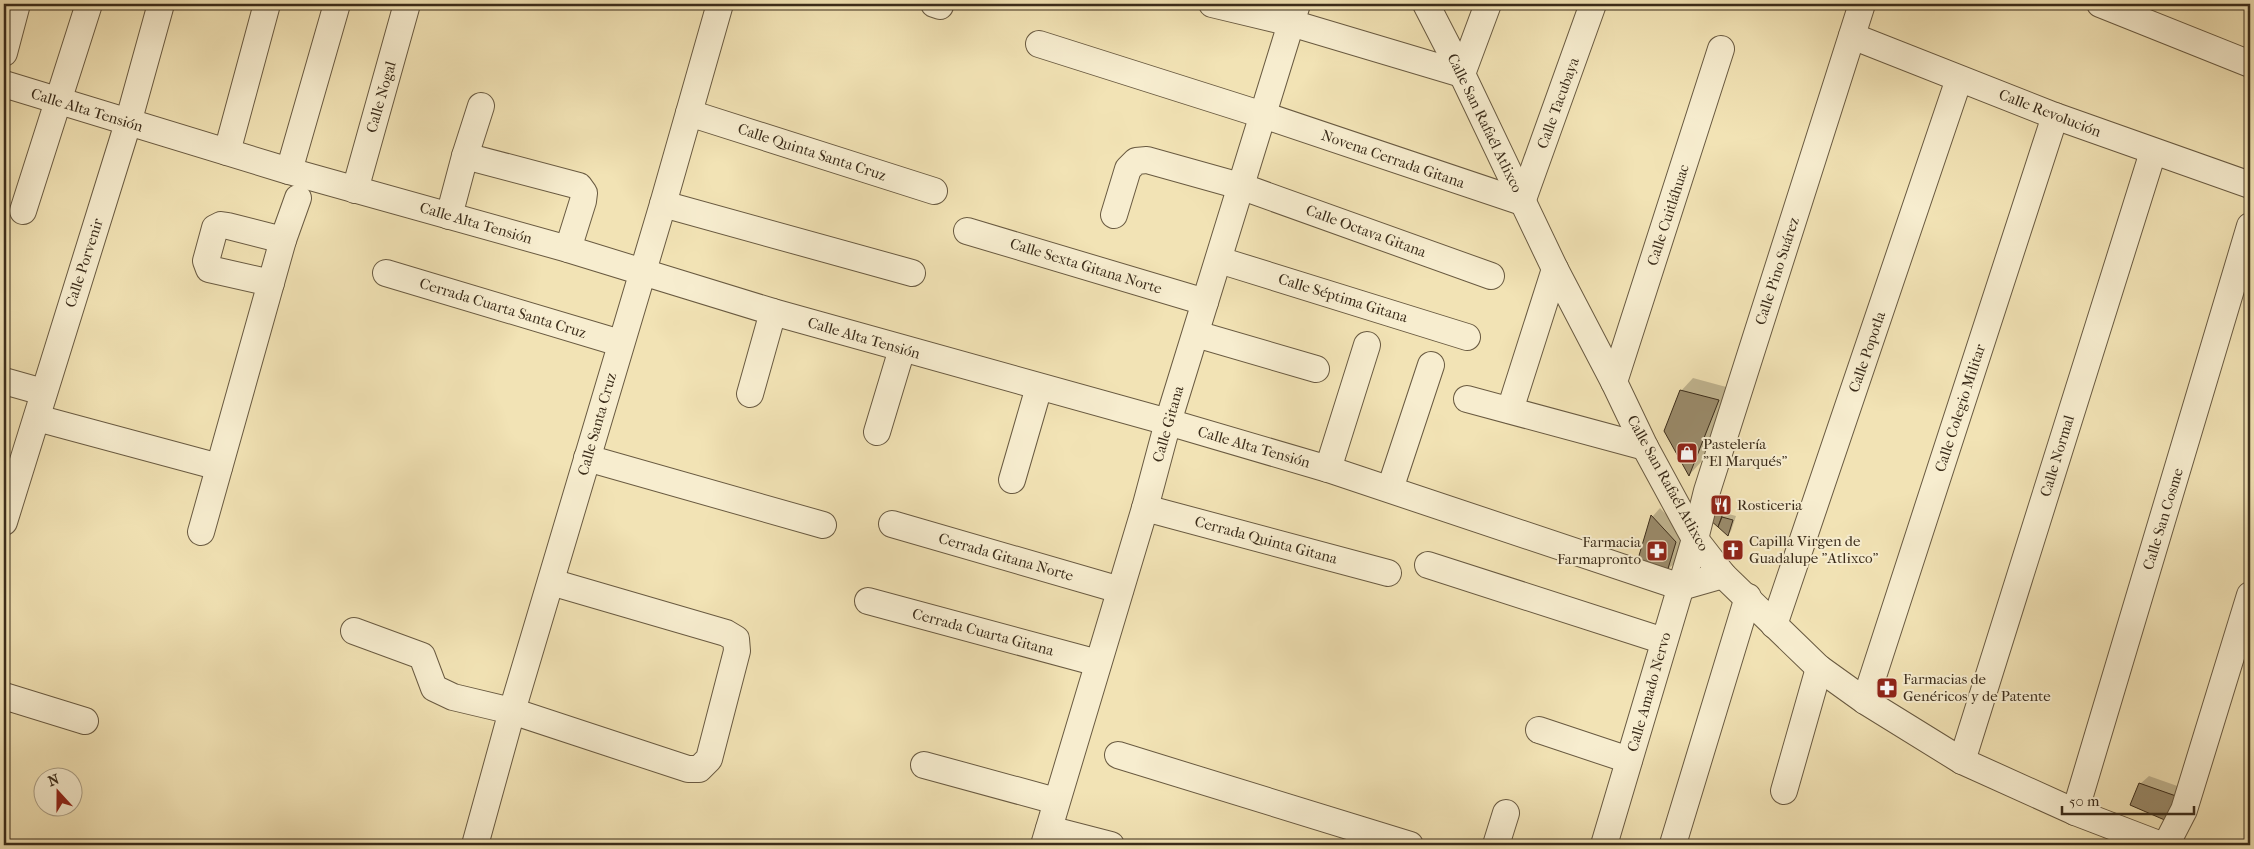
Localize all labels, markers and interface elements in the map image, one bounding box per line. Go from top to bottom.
street label: Calle San Rafaél Atlixco [1443,51,1527,196]
street label: Calle Tacubaya [1533,54,1583,151]
street label: Calle Nogal [362,59,400,135]
street label: Calle Alta Tensión [29,84,145,136]
street label: Calle Revolución [1996,85,2104,141]
street label: Calle Quinta Santa Cruz [736,120,889,185]
street label: Novena Cerrada Gitana [1319,126,1468,192]
street label: Calle Cuitláhuac [1643,162,1693,268]
street label: Calle Alta Tensión [418,198,535,248]
street label: Calle Octava Gitana [1303,201,1430,261]
street label: Calle Pino Suárez [1751,215,1803,327]
street label: Calle Porvenir [61,216,107,310]
street label: Calle Sexta Gitana Norte [1008,234,1165,298]
street label: Calle Séptima Gitana [1276,270,1411,327]
street label: Cerrada Cuarta Santa Cruz [417,274,589,342]
street label: Calle Popotla [1845,308,1890,395]
street label: Calle Alta Tensión [806,313,923,363]
street label: Calle Colegio Militar [1931,341,1989,474]
street label: Calle Santa Cruz [574,370,620,478]
street label: Calle Gitana [1148,383,1188,464]
street label: Calle San Rafaél Atlixco [1623,412,1713,554]
street label: Calle Normal [2036,413,2078,499]
street label: Calle Alta Tensión [1196,422,1313,472]
place label: Pastelería "El Marqués" [1703,435,1788,470]
shop icon: Pastelería "El Marqués" [1675,441,1699,465]
street label: Calle San Cosme [2139,465,2187,572]
restaurant icon: Rosticeria [1709,493,1733,517]
place label: Rosticeria [1737,496,1803,514]
street label: Cerrada Quinta Gitana [1193,512,1340,568]
street label: Cerrada Gitana Norte [936,529,1076,585]
place label: Capilla Virgen de Guadalupe "Atlixco" [1749,532,1879,567]
place label: Farmacia Farmapronto [1557,533,1642,568]
church icon: Capilla Virgen de Guadalupe "Atlixco" [1721,538,1745,562]
pharmacy icon: Farmacia Farmapronto [1645,539,1669,563]
street label: Cerrada Cuarta Gitana [910,604,1057,660]
street label: Calle Amado Nervo [1623,630,1675,754]
place label: Farmacias de Genéricos y de Patente [1903,670,2051,705]
pharmacy icon: Farmacias de Genéricos y de Patente [1875,676,1899,700]
north arrow [32,766,82,816]
text: N [46,770,62,790]
scale bar [2062,784,2194,816]
text: 50 m [2069,792,2100,810]

